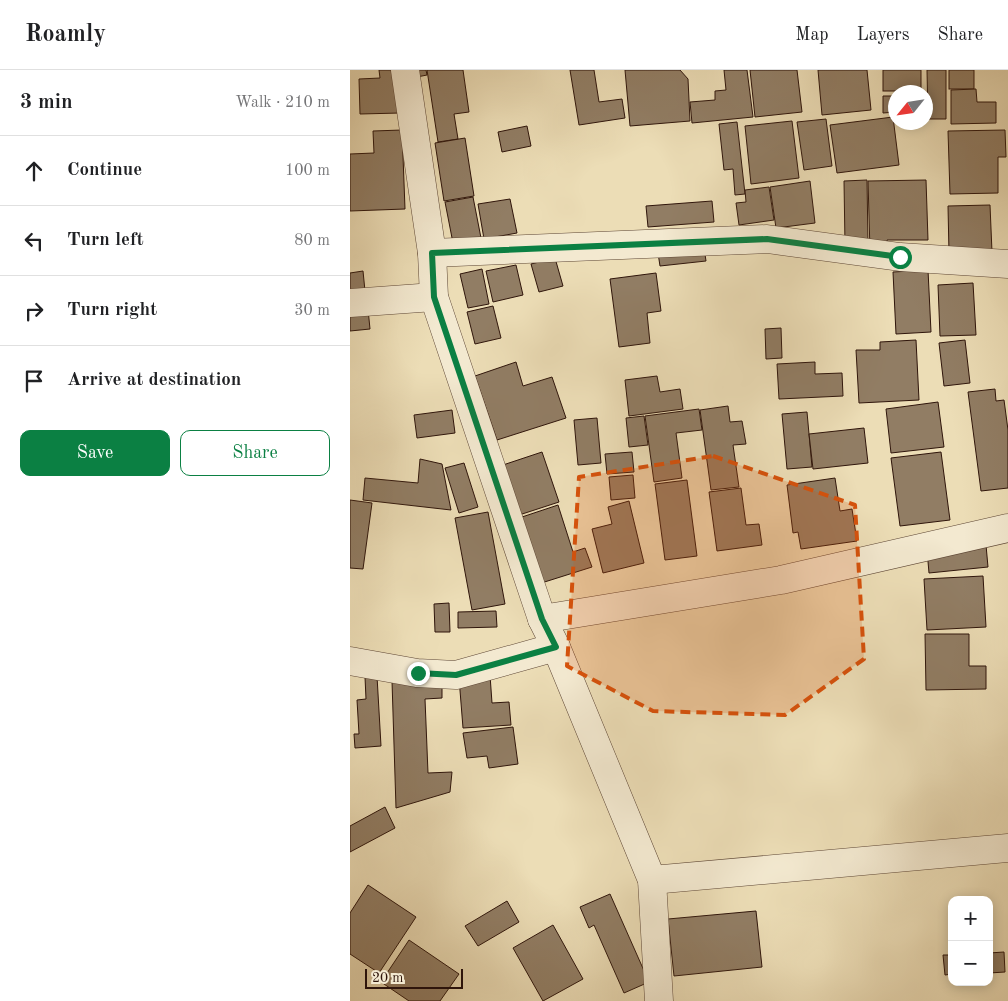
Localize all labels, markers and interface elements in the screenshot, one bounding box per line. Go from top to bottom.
text: Roamly [25,23,106,47]
text: Map [795,26,829,44]
text: Layers [857,26,909,44]
text: Share [937,26,983,44]
north arrow [888,85,933,130]
text: 3 min [20,92,73,113]
text: Walk · 210 m [235,95,330,111]
icon: ahead [20,157,48,185]
text: Continue [67,161,142,180]
text: 100 m [285,163,330,179]
icon: left [20,227,48,255]
text: Turn left [67,231,144,250]
text: 80 m [294,233,330,249]
route start [889,246,912,269]
icon: right [20,297,48,325]
text: Turn right [67,301,157,320]
text: 30 m [294,303,330,319]
icon: arrive [20,367,48,395]
text: Arrive at destination [67,371,241,390]
button: Save [20,430,170,476]
button: Share [180,430,330,476]
route end [407,662,430,685]
map controls [948,896,993,986]
button: + [948,896,993,941]
button: − [948,941,993,986]
scale bar [365,966,462,989]
text: 20 m [372,971,403,985]

